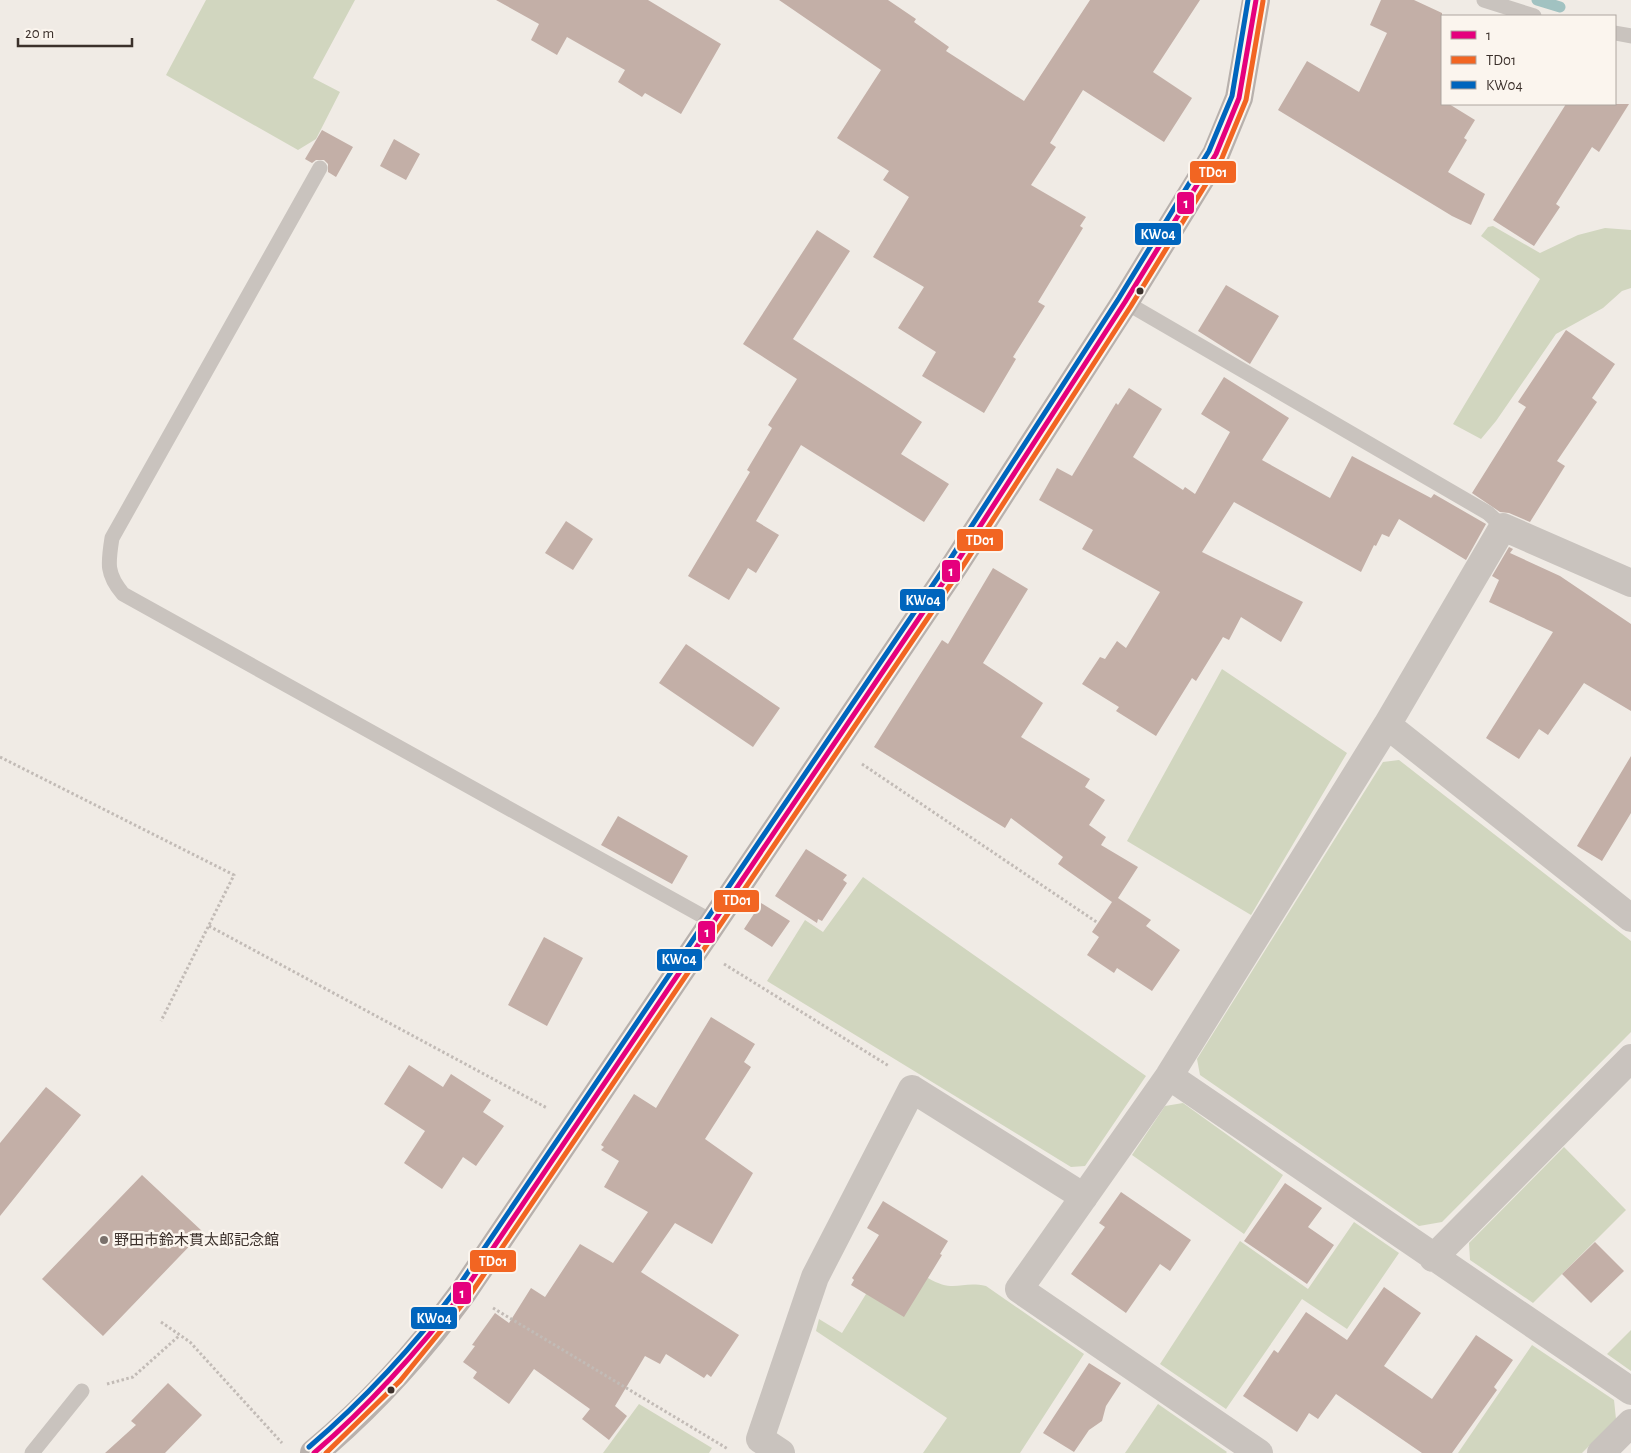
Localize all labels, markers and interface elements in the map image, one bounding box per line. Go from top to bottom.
scale bar [18,15,131,47]
legend [1441,15,1616,105]
text: 20 m [25,26,54,41]
text: 1 [1486,28,1491,43]
text: TD01 [1486,53,1516,68]
text: KW04 [1486,78,1523,93]
line badge: TD01 [1189,160,1237,184]
text: TD01 [1199,166,1227,180]
line badge: 1 [1176,191,1195,215]
text: 1 [1183,197,1189,211]
line badge: KW04 [1134,222,1182,246]
text: KW04 [1140,228,1176,242]
unlabelled marker [1135,286,1145,296]
line badge: TD01 [956,528,1004,552]
text: TD01 [966,534,994,548]
line badge: 1 [941,559,961,583]
text: 1 [948,565,954,579]
line badge: KW04 [899,588,946,612]
text: KW04 [905,594,941,608]
line badge: TD01 [713,889,760,913]
text: TD01 [723,894,751,908]
line badge: 1 [697,920,716,944]
text: 1 [704,926,710,940]
line badge: KW04 [656,948,703,972]
text: KW04 [661,953,697,967]
place label: 野田市鈴木貫太郎記念館 [114,1232,279,1248]
marker: 野田市鈴木貫太郎記念館 [98,1234,110,1246]
line badge: TD01 [469,1249,517,1273]
text: TD01 [479,1255,507,1269]
line badge: 1 [452,1281,472,1305]
text: 1 [459,1287,465,1301]
line badge: KW04 [410,1306,458,1330]
text: KW04 [416,1312,452,1326]
unlabelled marker [386,1385,396,1395]

